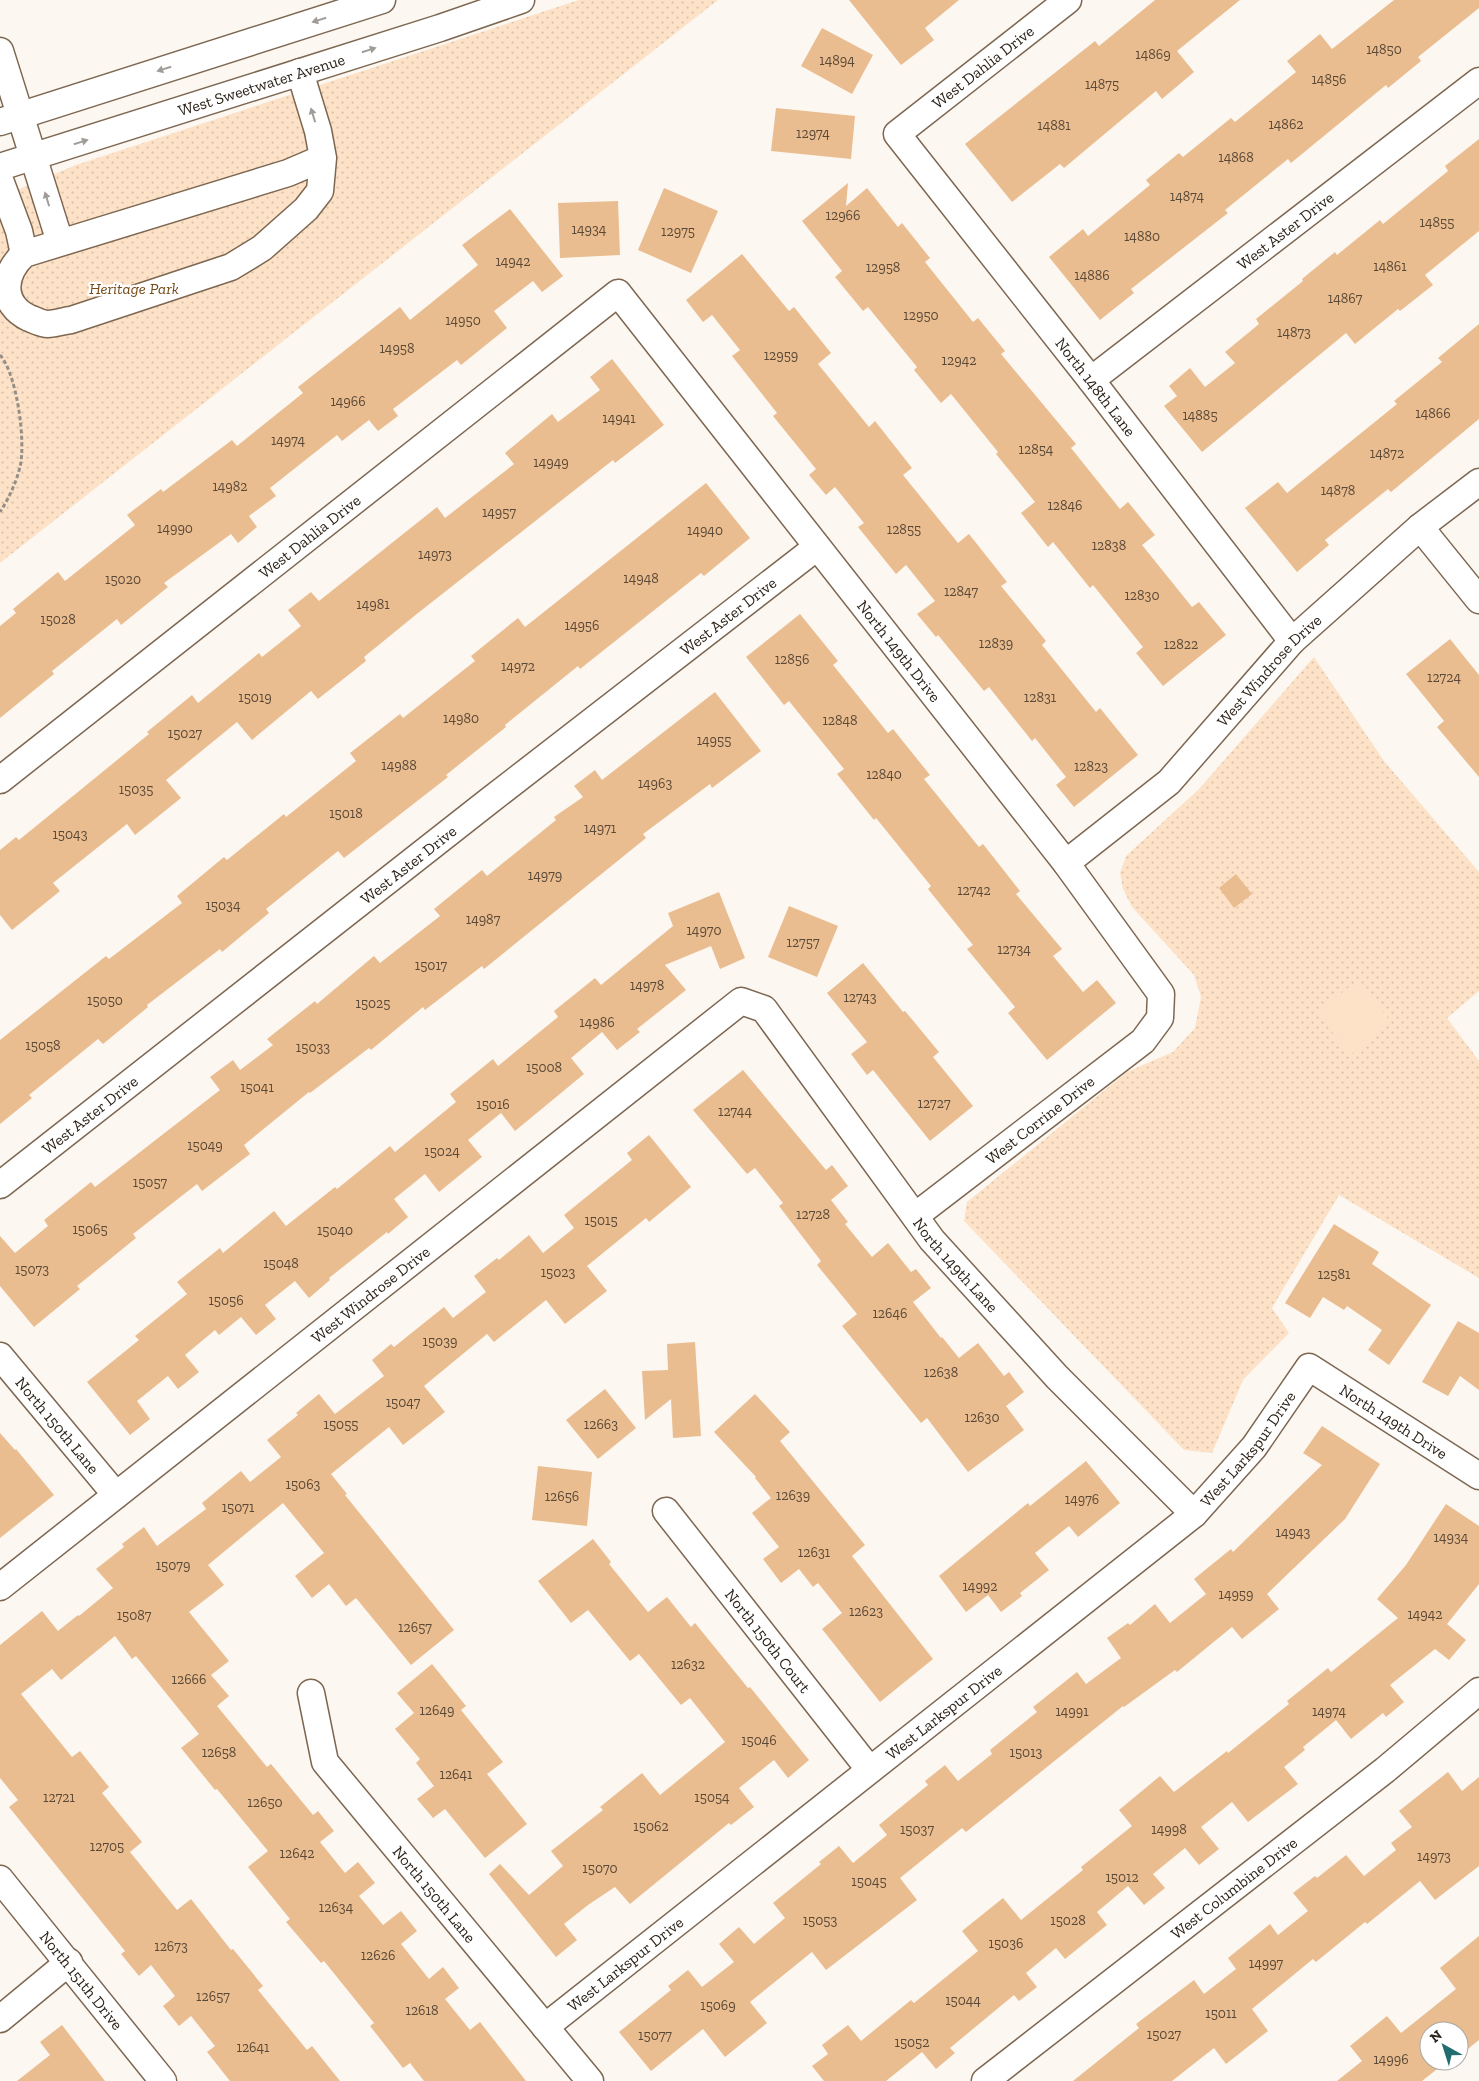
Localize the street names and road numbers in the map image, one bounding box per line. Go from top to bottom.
street label: West Dahlia Drive [928,21,1038,113]
street label: West Sweetwater Avenue [176,49,347,120]
street label: West Aster Drive [1233,187,1337,274]
street label: North 148th Lane [1052,334,1140,440]
street label: West Dahlia Drive [255,490,364,582]
street label: West Aster Drive [676,573,780,659]
street label: North 149th Drive [853,596,945,706]
street label: West Windrose Drive [1213,610,1325,730]
street label: West Aster Drive [356,821,460,908]
street label: West Aster Drive [38,1071,141,1158]
street label: West Corrine Drive [982,1072,1098,1168]
street label: North 149th Lane [909,1214,1002,1316]
street label: West Windrose Drive [307,1242,433,1347]
street label: North 150th Lane [12,1373,103,1477]
street label: North 149th Drive [1336,1380,1451,1463]
street label: West Larkspur Drive [1196,1387,1299,1510]
street label: North 150th Court [721,1585,815,1697]
street label: West Larkspur Drive [882,1660,1005,1764]
street label: West Columbine Drive [1167,1833,1301,1943]
street label: North 150th Lane [389,1842,480,1946]
street label: West Larkspur Drive [563,1912,687,2015]
street label: North 151th Drive [36,1927,127,2033]

